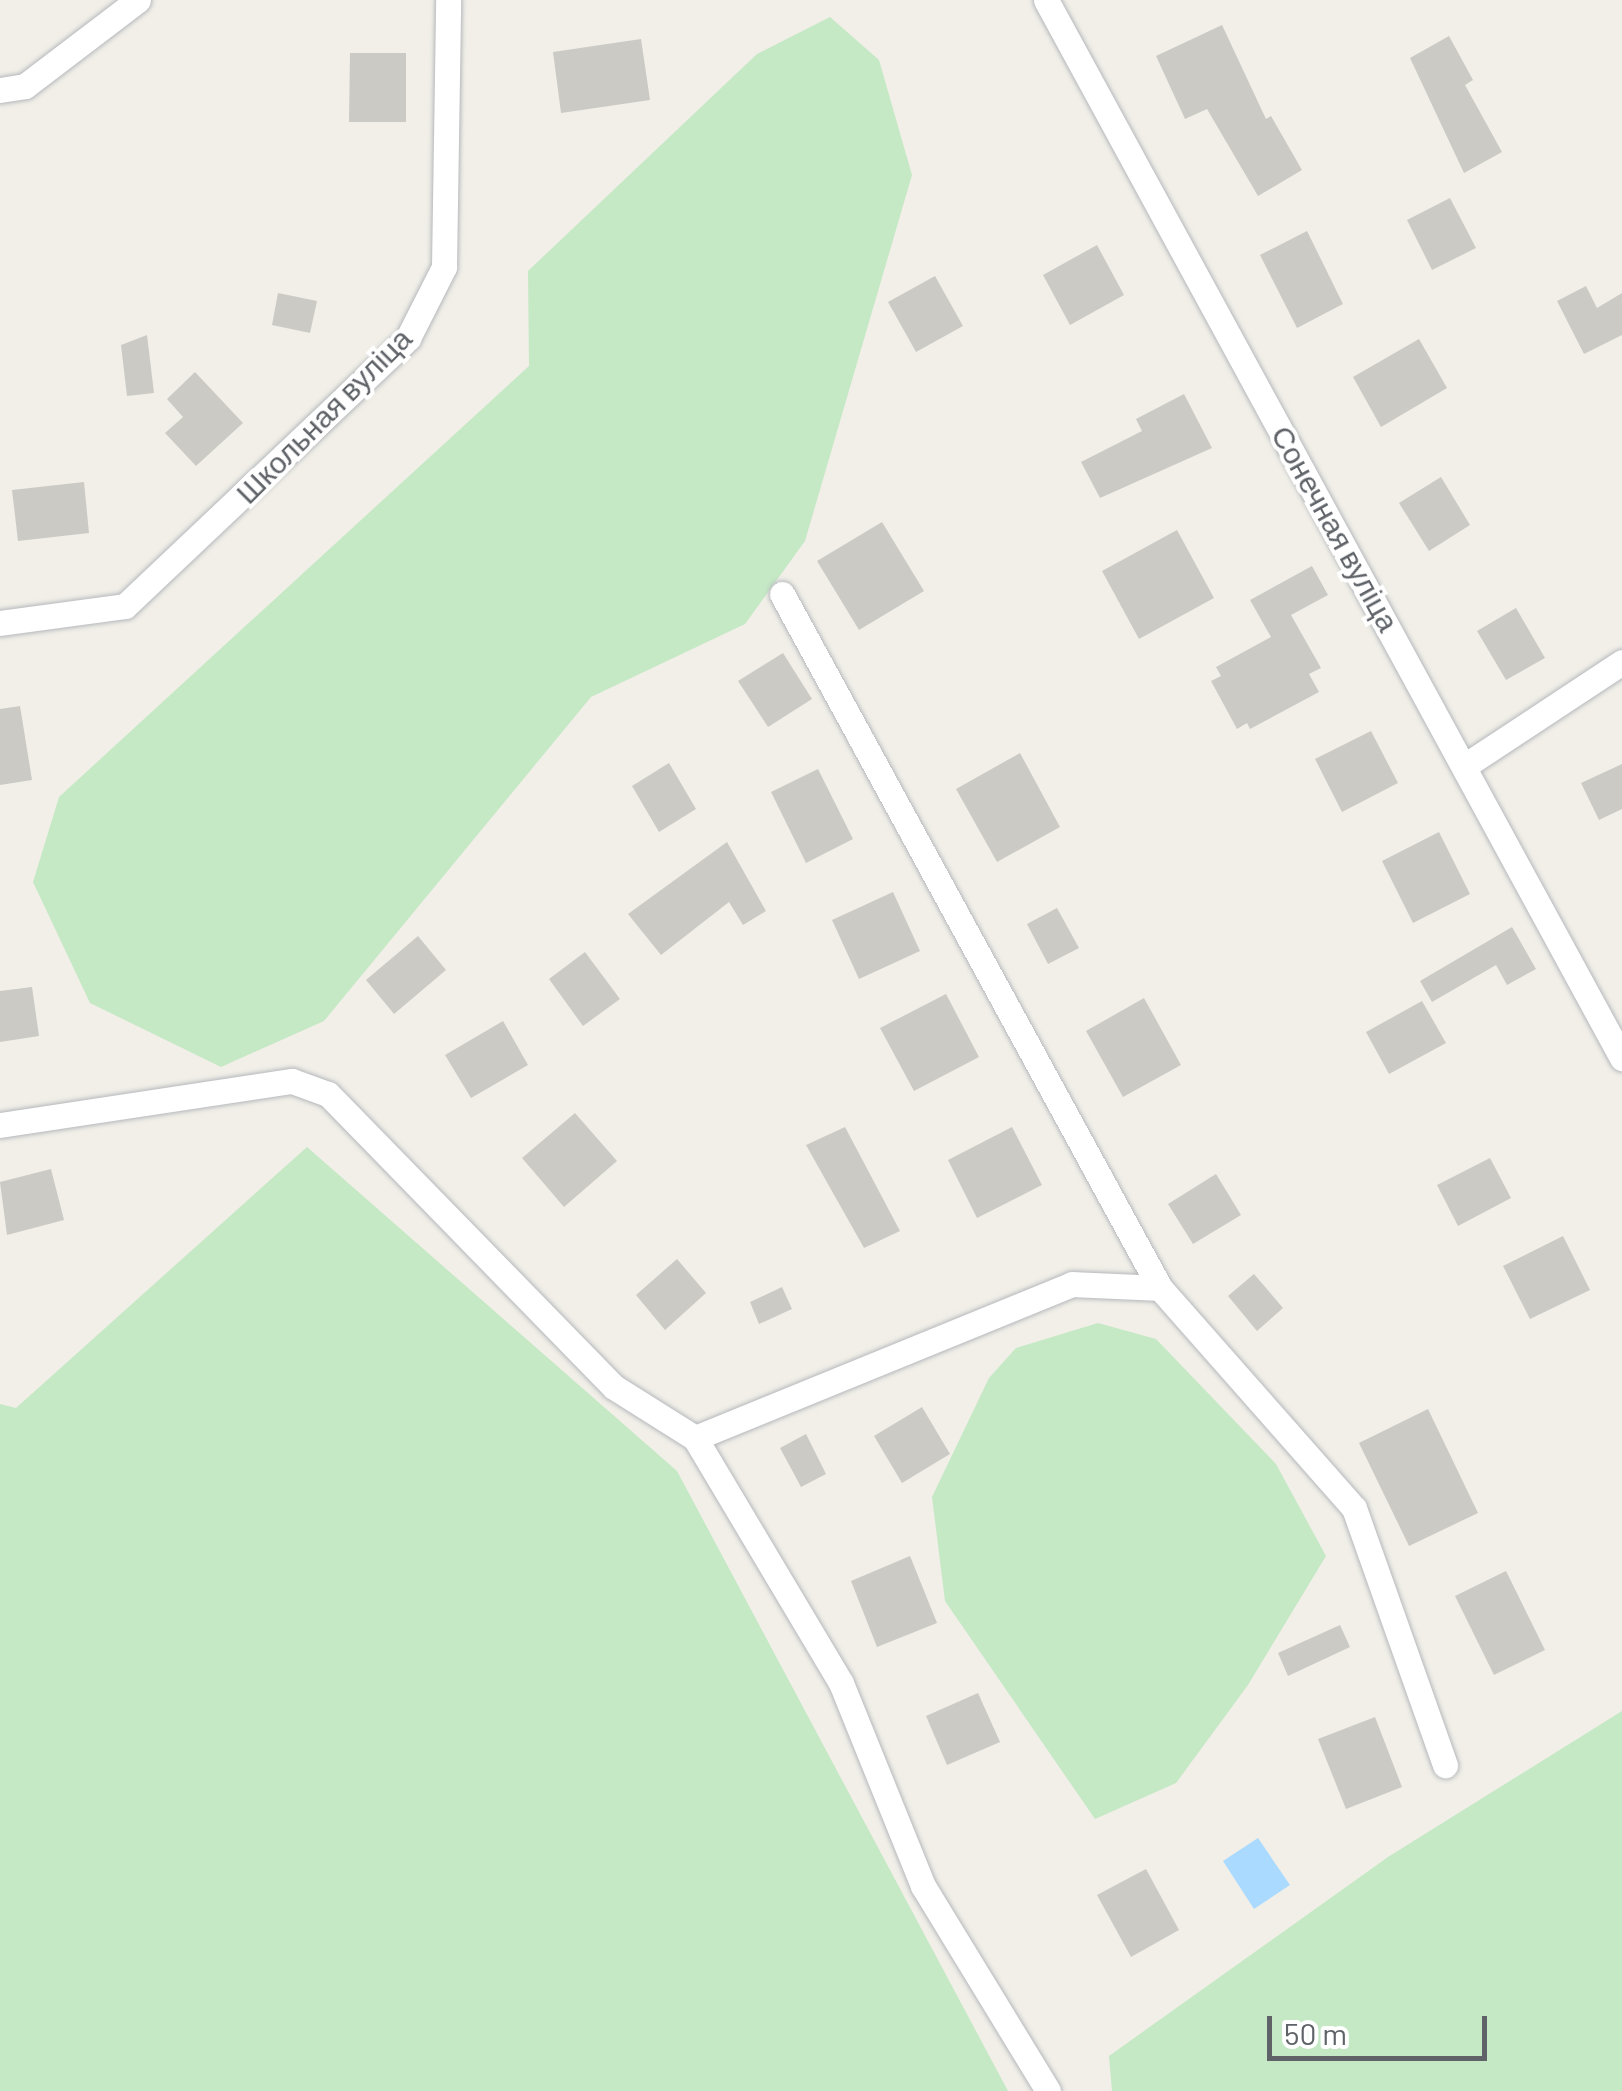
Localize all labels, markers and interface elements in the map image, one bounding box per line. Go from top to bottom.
street label: Школьная вуліца [228,320,418,510]
street label: Сонечная вуліца [1265,419,1407,637]
scale bar [1272,1996,1492,2058]
text: 50 m [1284,2015,1347,2051]

